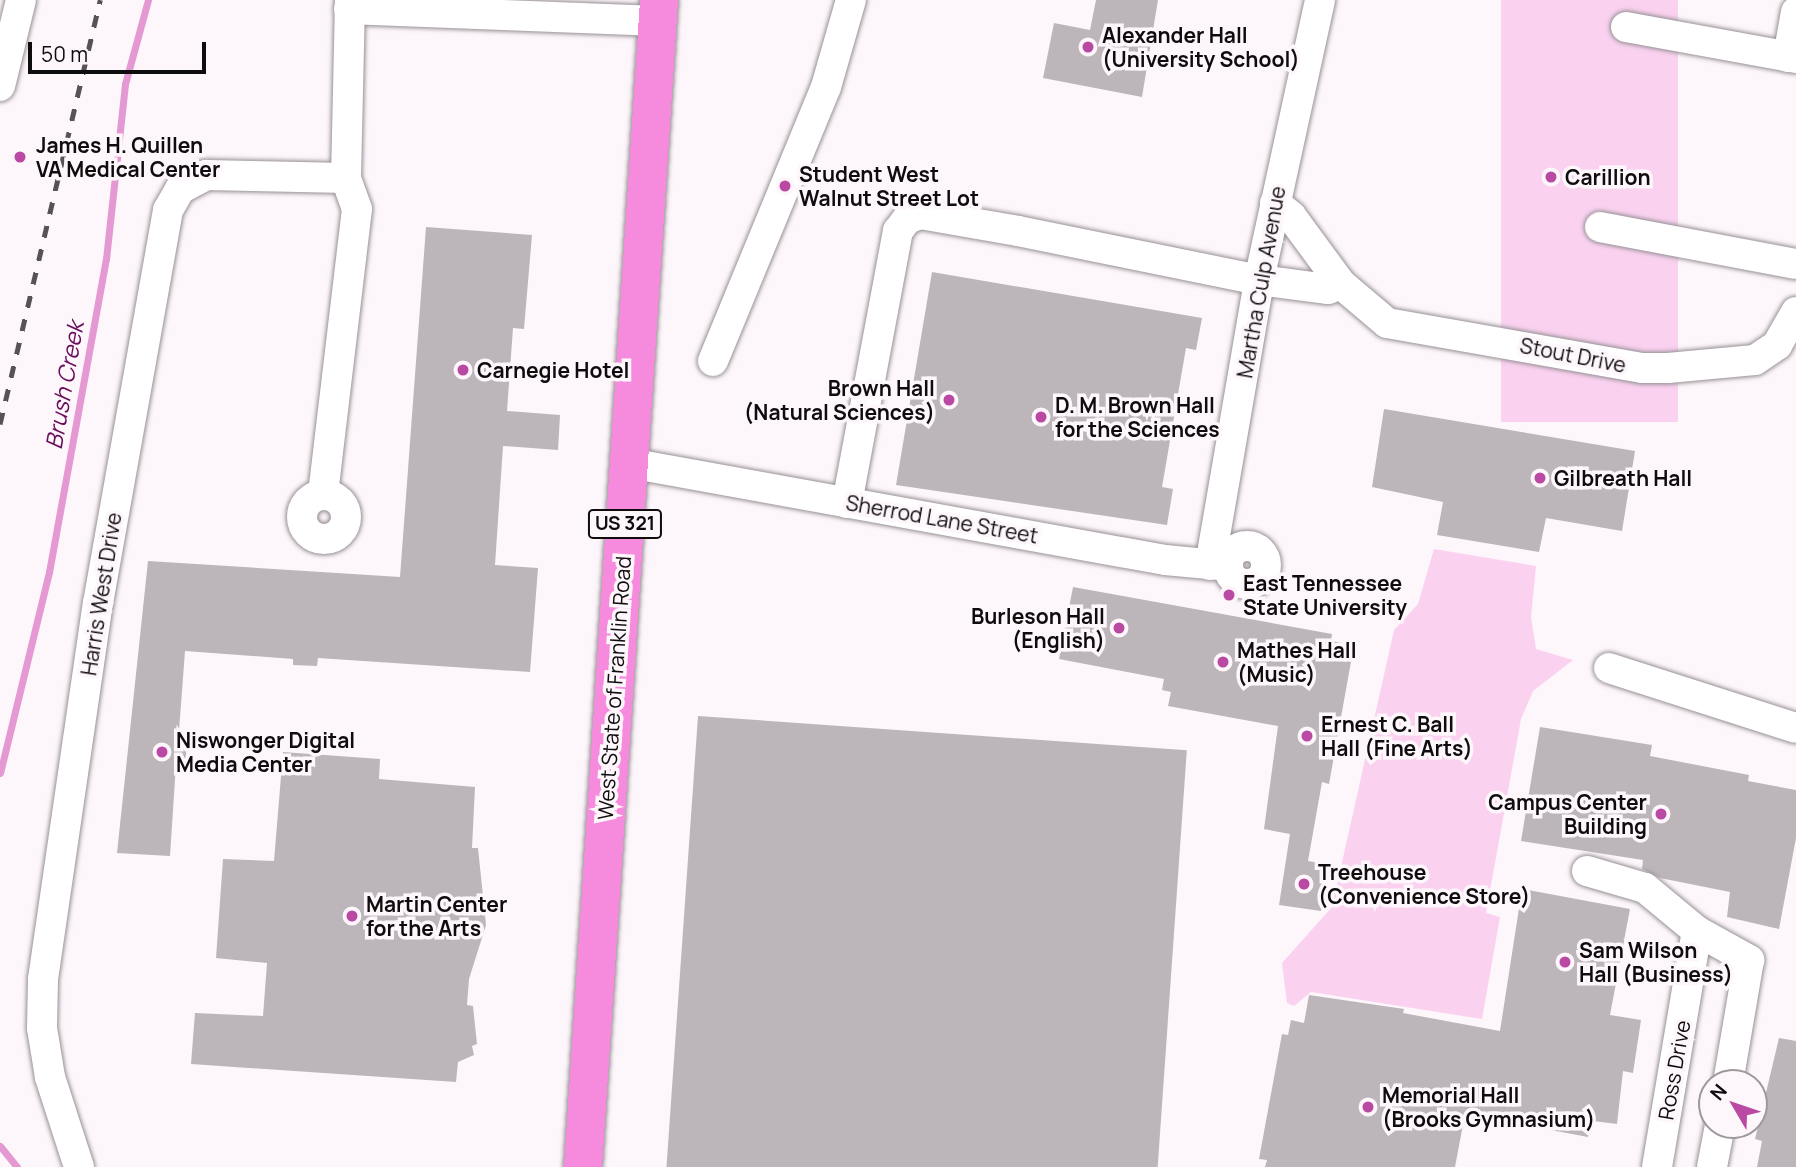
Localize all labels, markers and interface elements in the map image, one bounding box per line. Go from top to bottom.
place label: Alexander Hall (University School) [1102,22,1300,72]
scale bar [32,28,210,72]
marker: Alexander Hall (University School) [1080,39,1096,55]
text: 50 m [41,40,88,68]
place label: James H. Quillen VA Medical Center [36,132,220,182]
marker: James H. Quillen VA Medical Center [10,147,30,167]
place label: Student West Walnut Street Lot [799,161,979,211]
place label: Carillion [1565,164,1651,190]
marker: Carillion [1543,169,1559,185]
marker: Student West Walnut Street Lot [777,178,793,194]
street label: Martha Culp Avenue [1232,184,1290,380]
water label: Brush Creek [39,319,89,451]
street label: Stout Drive [1518,332,1628,378]
place label: Carnegie Hotel [477,357,629,383]
marker: Carnegie Hotel [455,362,471,378]
place label: Brown Hall (Natural Sciences) [744,375,935,425]
marker: Brown Hall (Natural Sciences) [941,392,957,408]
place label: D. M. Brown Hall for the Sciences [1055,392,1220,442]
marker: D. M. Brown Hall for the Sciences [1033,409,1049,425]
place label: Gilbreath Hall [1554,465,1692,491]
marker: Gilbreath Hall [1532,470,1548,486]
street label: Sherrod Lane Street [844,490,1040,548]
road number: US 321 [586,509,664,540]
street label: Harris West Drive [76,511,126,677]
street label: West State of Franklin Road [592,555,636,821]
place label: East Tennessee State University [1243,570,1407,620]
marker: East Tennessee State University [1221,587,1237,603]
place label: Burleson Hall (English) [971,603,1105,653]
marker: Burleson Hall (English) [1111,620,1127,636]
place label: Mathes Hall (Music) [1237,637,1357,687]
marker: Mathes Hall (Music) [1215,654,1231,670]
place label: Ernest C. Ball Hall (Fine Arts) [1321,711,1473,761]
place label: Niswonger Digital Media Center [176,727,355,777]
marker: Ernest C. Ball Hall (Fine Arts) [1299,728,1315,744]
marker: Niswonger Digital Media Center [154,744,170,760]
place label: Campus Center Building [1488,789,1647,839]
marker: Campus Center Building [1653,806,1669,822]
place label: Treehouse (Convenience Store) [1318,859,1530,909]
marker: Treehouse (Convenience Store) [1296,876,1312,892]
place label: Martin Center for the Arts [366,891,507,941]
marker: Martin Center for the Arts [344,908,360,924]
place label: Sam Wilson Hall (Business) [1579,937,1733,987]
marker: Sam Wilson Hall (Business) [1557,954,1573,970]
street label: Ross Drive [1653,1018,1695,1122]
north arrow [1698,1069,1768,1139]
text: N [1704,1079,1733,1106]
place label: Memorial Hall (Brooks Gymnasium) [1382,1082,1595,1132]
marker: Memorial Hall (Brooks Gymnasium) [1360,1099,1376,1115]

